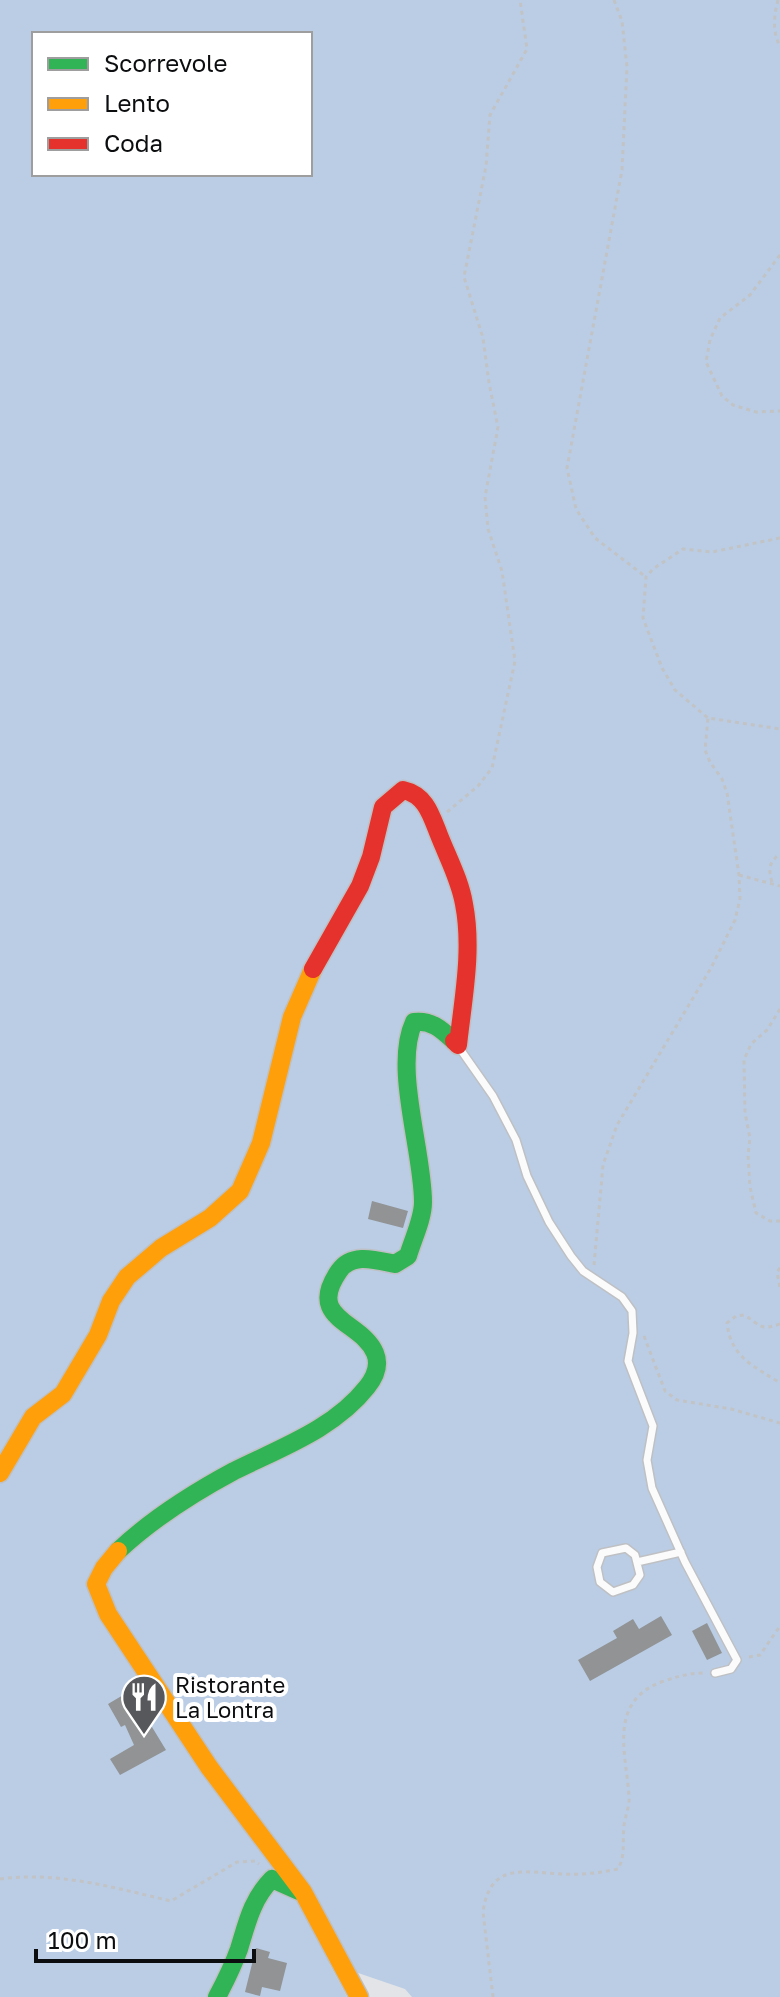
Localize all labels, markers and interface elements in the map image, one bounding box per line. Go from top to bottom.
legend [32,32,312,176]
text: Scorrevole [104,48,227,77]
text: Lento [104,88,170,117]
text: Coda [104,128,163,157]
place label: Ristorante La Lontra [175,1671,285,1723]
restaurant icon: Ristorante La Lontra [120,1673,168,1736]
scale bar [36,1913,254,1963]
text: 100 m [48,1925,117,1954]

